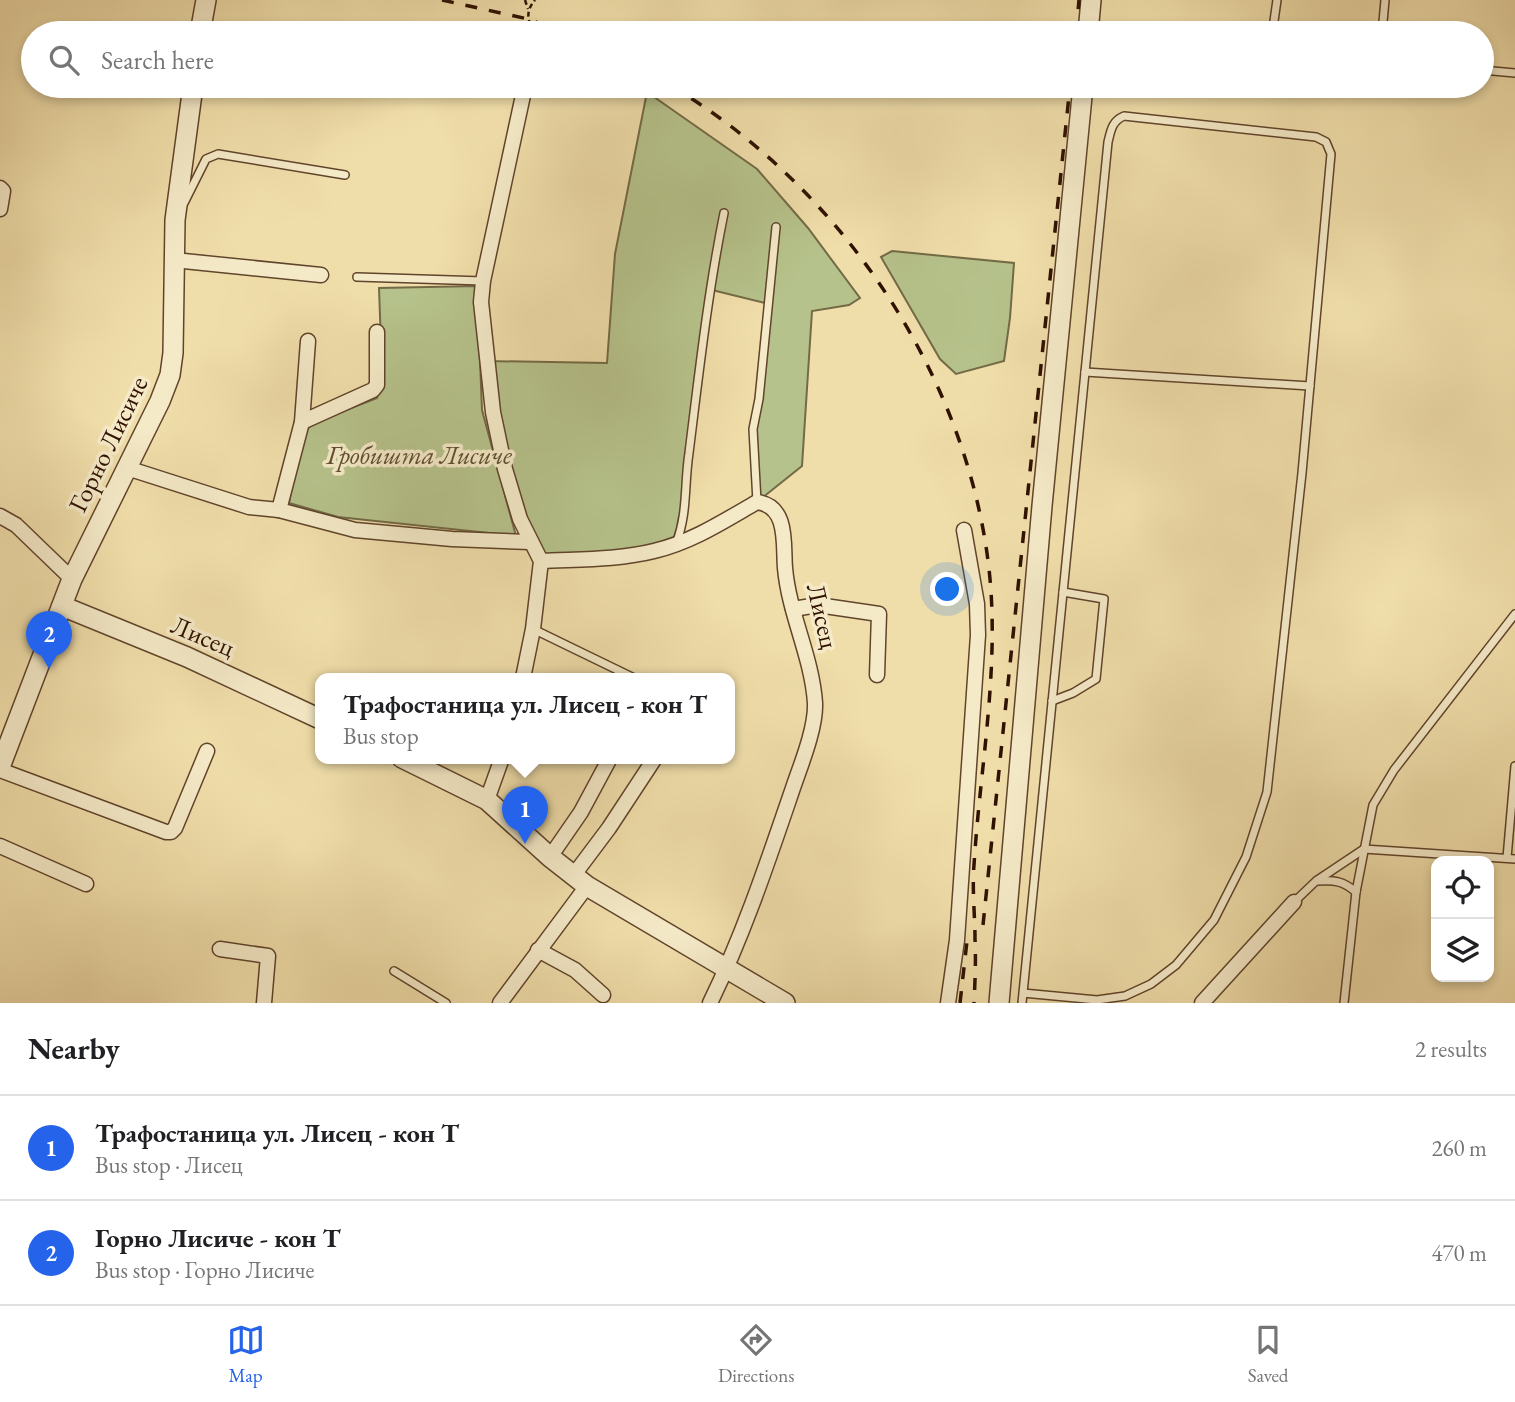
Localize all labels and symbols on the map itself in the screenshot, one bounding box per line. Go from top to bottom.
street label: Горно Лисиче [60,370,156,518]
park label: Гробишта Лисиче [325,438,513,472]
your location [930,572,964,606]
street label: Лисец [799,580,847,652]
street label: Лисец [166,608,241,665]
pin: 2 [26,611,72,669]
pin: 1 [502,786,548,844]

